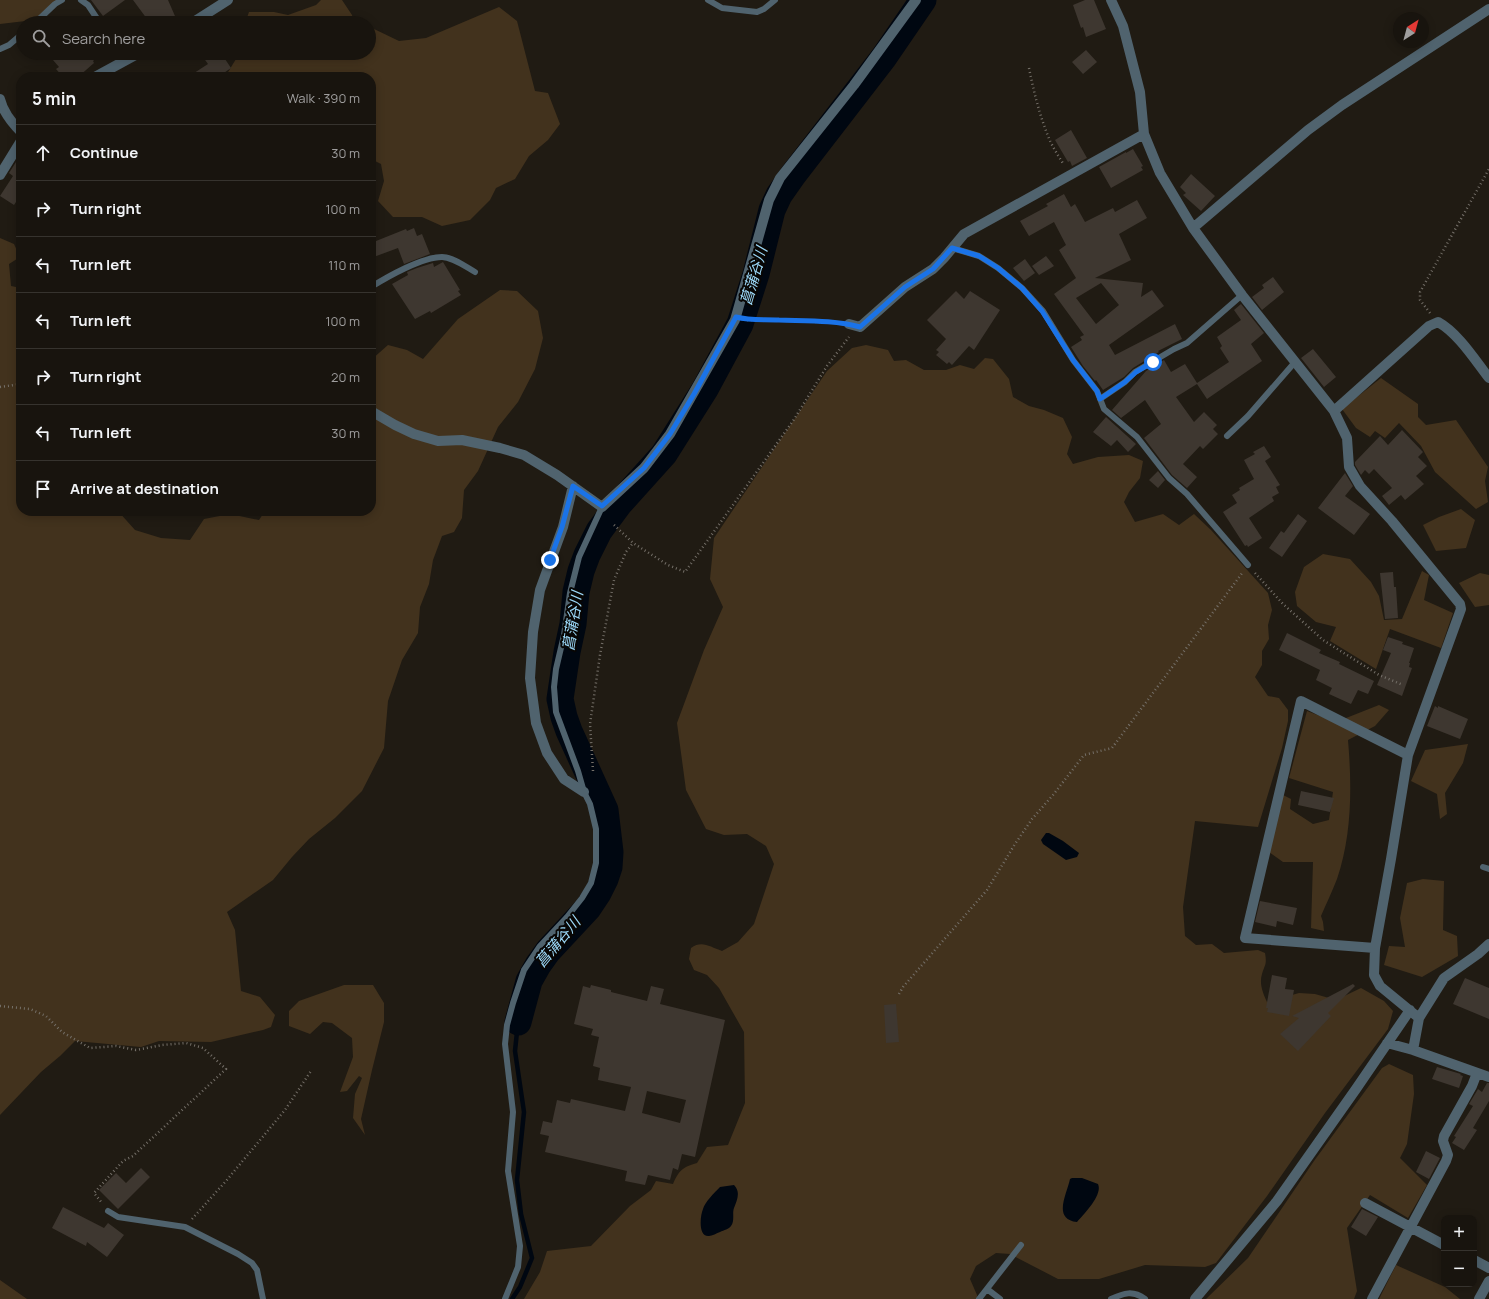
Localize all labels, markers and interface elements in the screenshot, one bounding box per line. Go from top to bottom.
north arrow [1393,12,1429,48]
search box [16,16,376,60]
icon: search [30,27,52,49]
text: Search here [62,28,145,49]
text: 5 min [32,87,76,110]
text: Walk · 390 m [287,89,360,107]
icon: ahead [32,142,54,164]
text: Continue [70,142,138,163]
text: 30 m [331,144,360,162]
icon: right [32,198,54,220]
text: Turn right [70,198,141,219]
text: 100 m [325,200,360,218]
water label: 菖蒲谷川 [735,242,772,308]
icon: left [32,254,54,276]
text: Turn left [70,254,132,275]
text: 110 m [328,256,360,274]
icon: left [32,310,54,332]
text: Turn left [70,310,132,331]
text: 100 m [325,312,360,330]
route start [1144,353,1162,371]
icon: right [32,366,54,388]
text: Turn right [70,366,141,387]
text: 20 m [331,368,360,386]
icon: left [32,422,54,444]
text: Turn left [70,422,132,443]
text: 30 m [331,424,360,442]
icon: arrive [32,478,54,500]
text: Arrive at destination [70,478,219,499]
route end [541,551,559,569]
water label: 菖蒲谷川 [557,588,588,652]
water label: 菖蒲谷川 [530,910,586,971]
map controls [1441,1215,1477,1287]
button: + [1441,1215,1477,1251]
button: − [1441,1251,1477,1287]

